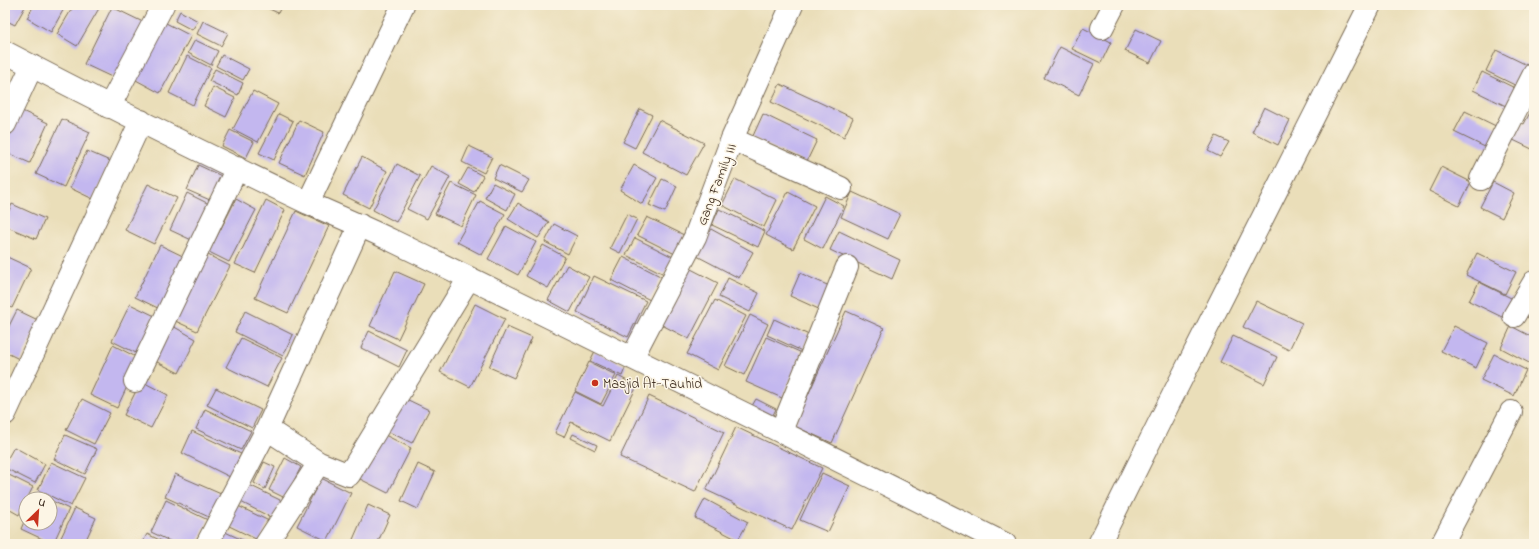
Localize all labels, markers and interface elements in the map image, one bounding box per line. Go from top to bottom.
street label: Gang Family III [692,140,744,229]
place label: Masjid At-Tauhid [603,374,702,395]
marker: Masjid At-Tauhid [590,378,600,388]
north arrow [18,491,58,531]
text: U [35,494,48,512]

